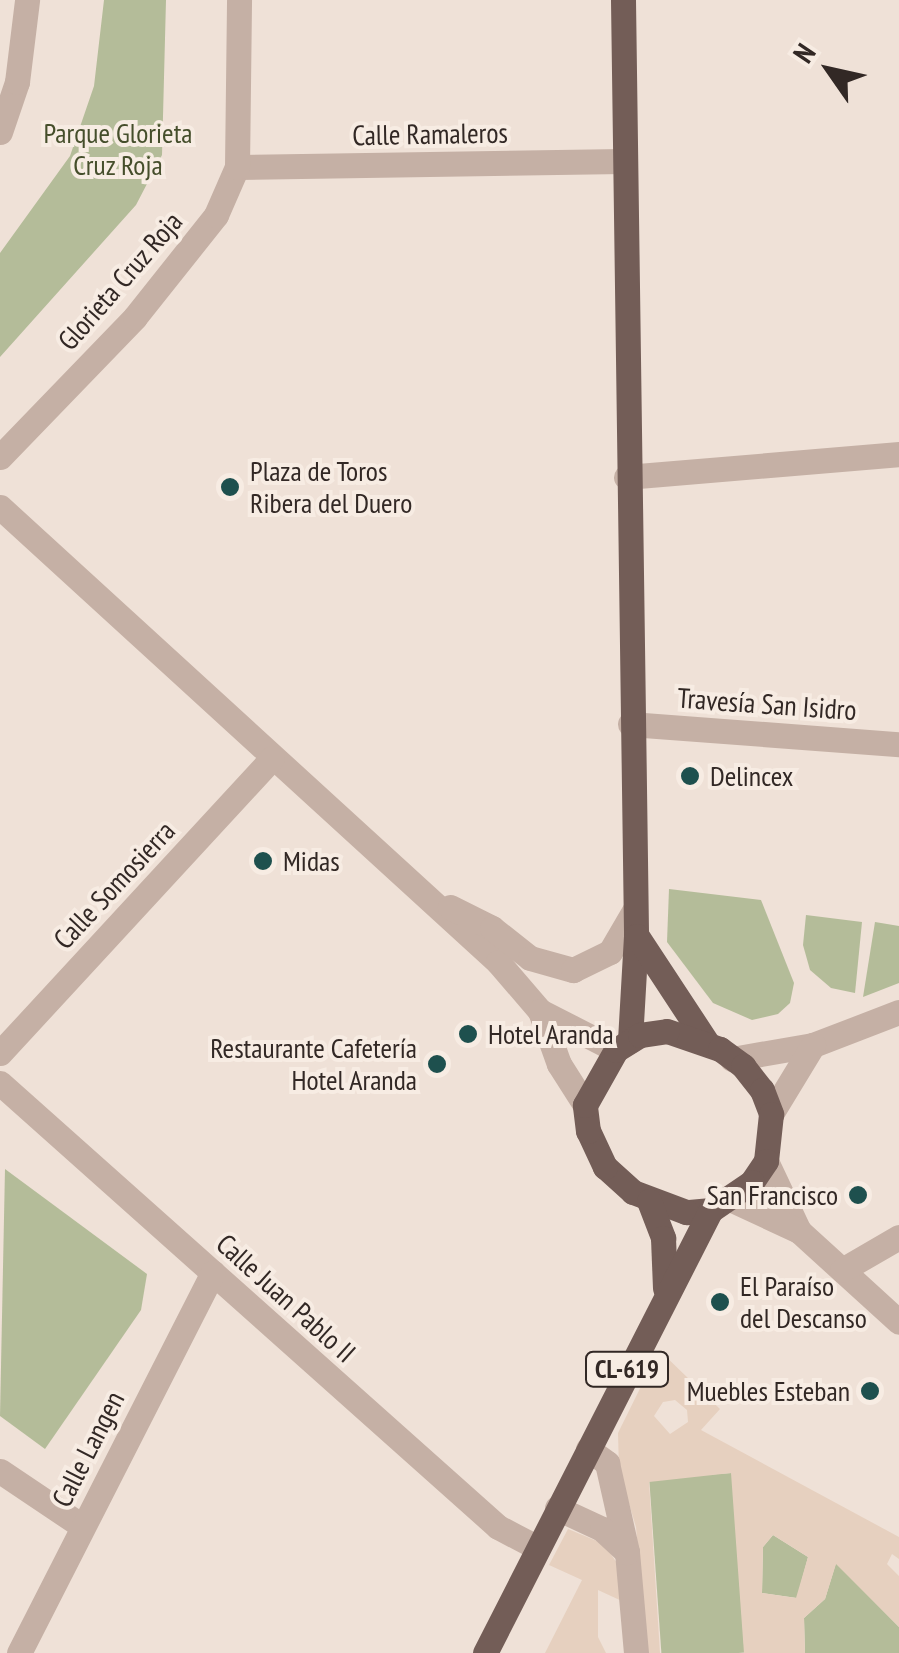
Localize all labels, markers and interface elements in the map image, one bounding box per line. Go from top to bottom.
north arrow [779,20,879,120]
text: N [784,36,823,70]
park label: Parque Glorieta Cruz Roja [43,116,193,182]
street label: Calle Ramaleros [352,116,508,152]
street label: Glorieta Cruz Roja [51,205,189,357]
place label: Plaza de Toros Ribera del Duero [250,454,412,520]
marker: Plaza de Toros Ribera del Duero [219,476,241,498]
street label: Travesía San Isidro [676,681,858,727]
place label: Delincex [710,759,793,793]
marker: Delincex [679,765,701,787]
street label: Calle Somosierra [46,814,182,956]
place label: Midas [283,844,340,878]
marker: Midas [252,850,274,872]
place label: Hotel Aranda [488,1017,614,1051]
marker: Hotel Aranda [457,1023,479,1045]
place label: Restaurante Cafetería Hotel Aranda [210,1031,417,1097]
marker: Restaurante Cafetería Hotel Aranda [426,1053,448,1075]
place label: San Francisco [707,1178,838,1212]
marker: San Francisco [847,1184,869,1206]
street label: Calle Juan Pablo II [210,1227,362,1369]
place label: El Paraíso del Descanso [740,1269,867,1335]
marker: El Paraíso del Descanso [709,1291,731,1313]
road number: CL-619 [584,1349,670,1389]
place label: Muebles Esteban [687,1374,850,1408]
marker: Muebles Esteban [859,1380,881,1402]
street label: Calle Langen [45,1386,131,1512]

